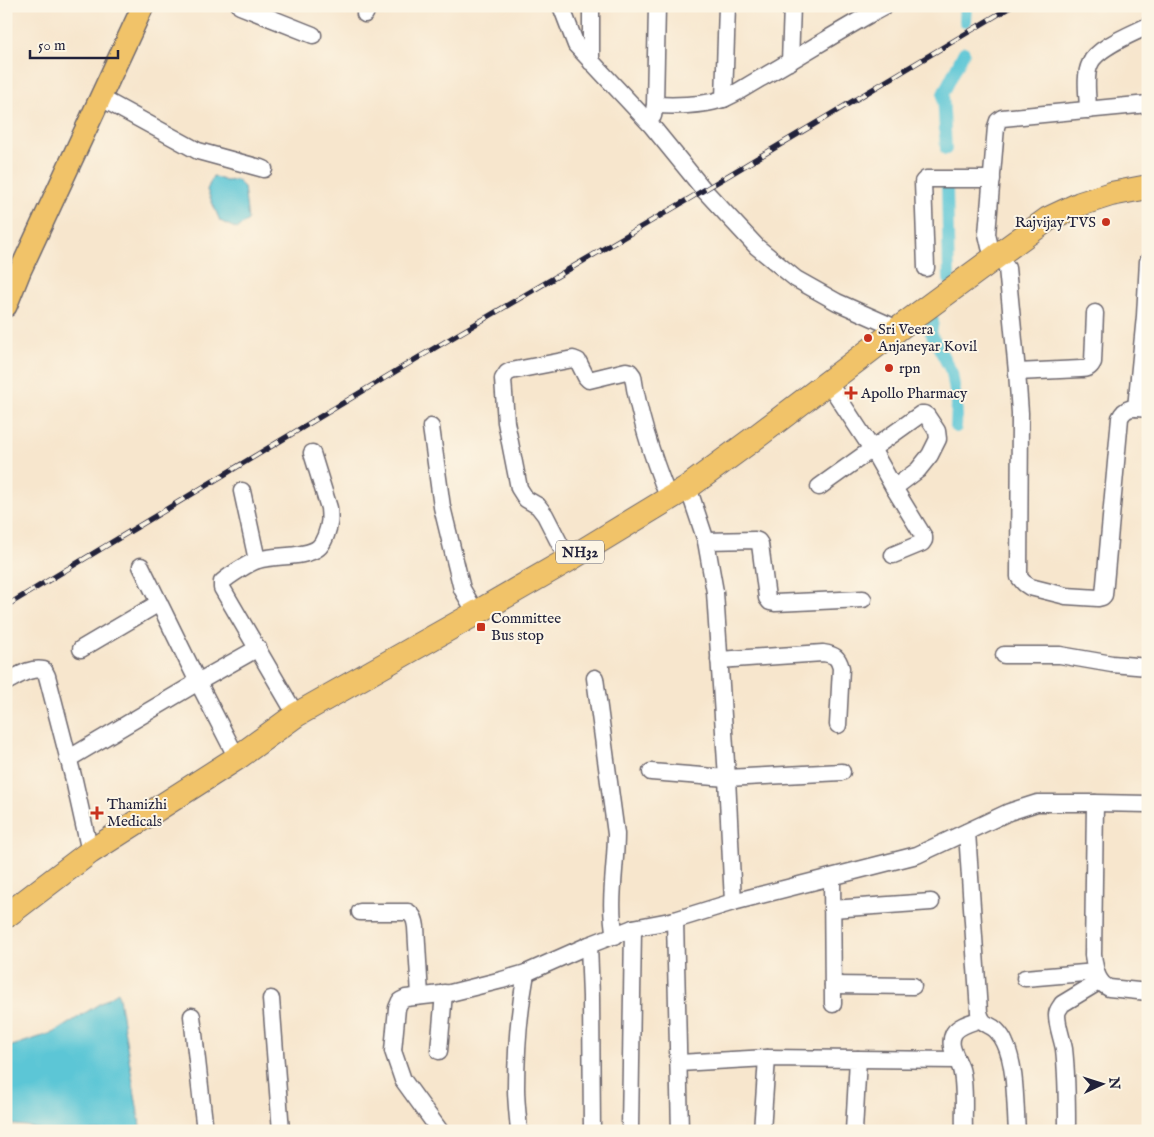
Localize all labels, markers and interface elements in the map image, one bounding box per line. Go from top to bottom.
scale bar [30,28,118,60]
text: 50 m [38,36,66,55]
place label: Rajvijay TVS [1015,213,1096,232]
marker: Rajvijay TVS [1100,216,1112,228]
place label: Sri Veera Anjaneyar Kovil [877,320,978,356]
marker: Sri Veera Anjaneyar Kovil [862,332,874,344]
place label: rpn [899,359,921,378]
marker: rpn [883,362,895,374]
place label: Apollo Pharmacy [860,384,968,403]
marker: Apollo Pharmacy [845,387,857,399]
road number: NH32 [556,540,604,564]
place label: Committee Bus stop [491,609,561,645]
marker: Committee Bus stop [475,621,487,633]
place label: Thamizhi Medicals [107,795,167,831]
marker: Thamizhi Medicals [91,807,103,819]
north arrow [1076,1060,1126,1110]
text: N [1105,1075,1123,1090]

